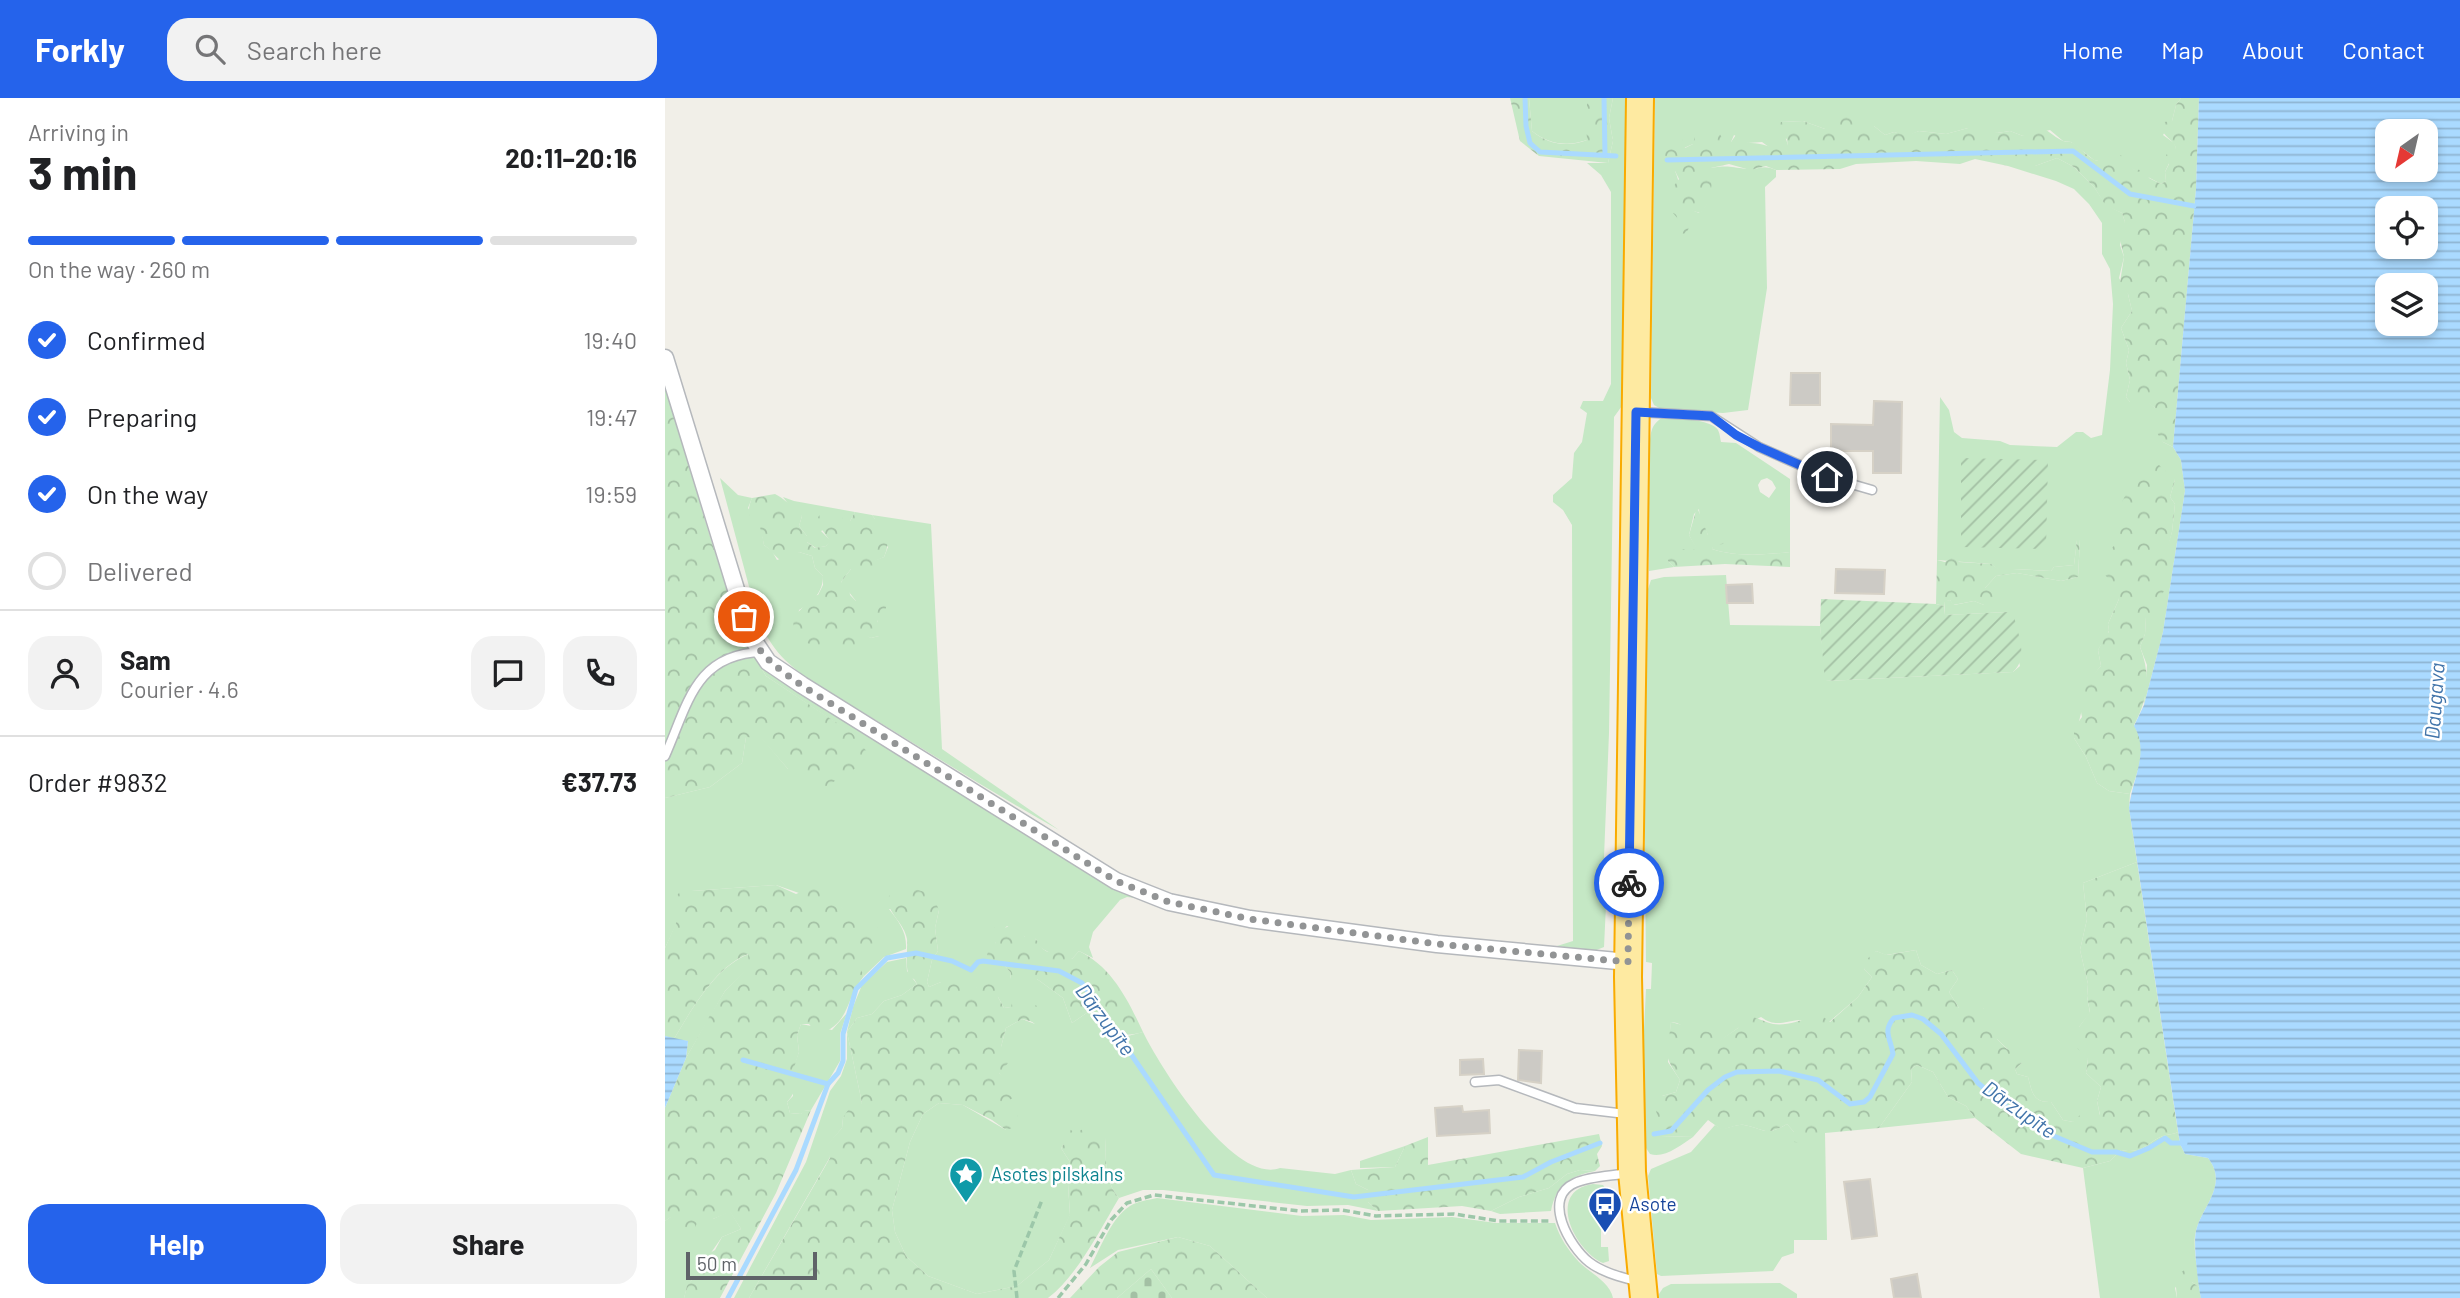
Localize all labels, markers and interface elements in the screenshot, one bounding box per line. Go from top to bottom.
search box [167,18,657,81]
text: Forkly [35,29,125,69]
icon: search [191,30,229,68]
text: Search here [247,34,382,65]
text: Home [2062,35,2123,64]
text: Map [2161,35,2204,64]
text: About [2242,35,2304,64]
text: Contact [2342,35,2425,64]
text: Arriving in [28,118,129,146]
north arrow [2375,119,2438,182]
map controls [2375,119,2438,336]
text: 20:11–20:16 [505,142,637,173]
text: 3 min [28,144,137,199]
button: locate [2375,196,2438,259]
text: On the way · 260 m [28,255,210,283]
button: layers [2375,273,2438,336]
icon: check [28,321,66,359]
text: Confirmed [87,324,206,355]
text: 19:40 [584,326,637,354]
icon: check [28,398,66,436]
text: Preparing [87,401,197,432]
text: 19:47 [586,403,637,431]
pin [1797,447,1857,507]
icon: home [1808,458,1846,496]
icon: check [28,475,66,513]
text: On the way [87,478,208,509]
text: 19:59 [585,480,637,508]
text: Delivered [87,555,193,586]
pin [714,587,774,647]
icon: bag [725,598,763,636]
button: person [28,636,102,710]
button: chat [471,636,545,710]
button: phone [563,636,637,710]
text: Sam [120,644,171,675]
water label: Daugava [2418,662,2449,740]
text: Courier · 4.6 [120,675,239,703]
text: Order #9832 [28,766,168,797]
text: €37.73 [561,766,637,797]
courier [1594,848,1664,918]
icon: bike [1610,864,1648,902]
water label: Dārzupīte [1071,978,1141,1060]
water label: Dārzupīte [1978,1074,2061,1143]
place icon: Asotes pilskalns [947,1155,985,1204]
place label: Asotes pilskalns [991,1162,1123,1185]
bus stop icon: Asote [1586,1185,1624,1234]
place label: Asote [1629,1192,1677,1215]
button: Help [28,1204,326,1284]
button: Share [340,1204,637,1284]
scale bar [686,1249,817,1281]
text: 50 m [697,1252,737,1275]

